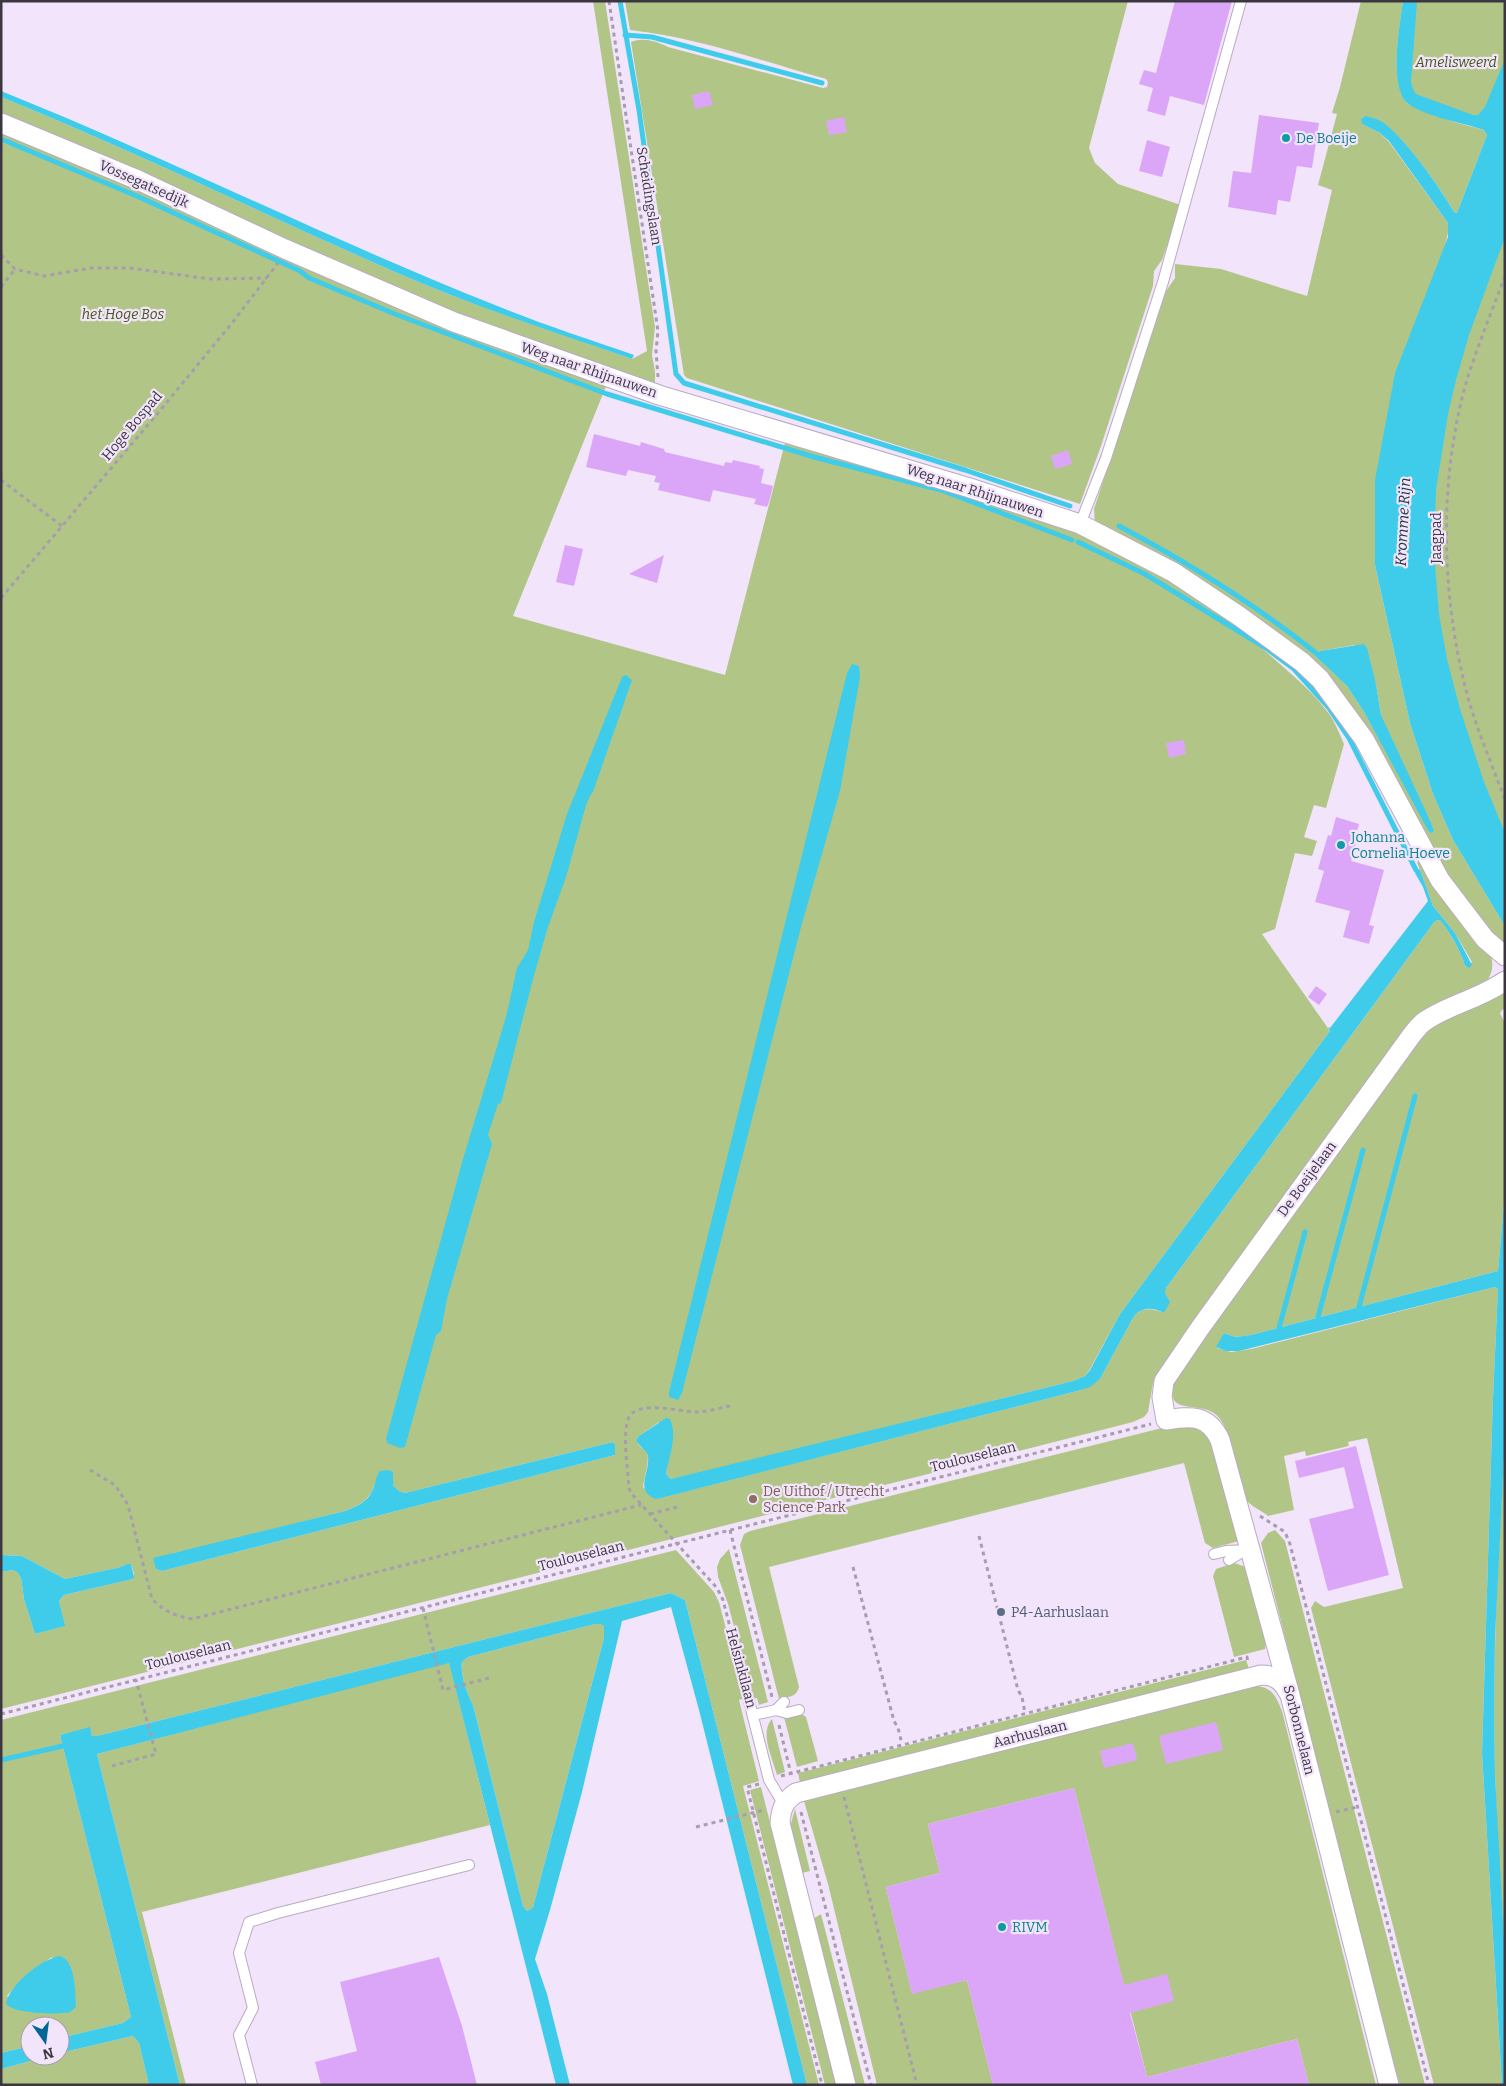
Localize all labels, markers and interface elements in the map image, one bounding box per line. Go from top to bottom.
park label: Amelisweerd [1414,54,1497,71]
place label: De Boeije [1296,130,1357,147]
marker: De Boeije [1280,132,1292,144]
street label: Scheidingslaan [633,146,665,247]
street label: Vossegatsedijk [96,157,192,211]
park label: het Hoge Bos [82,306,165,323]
street label: Weg naar Rhijnauwen [519,339,660,401]
street label: Hoge Bospad [98,388,166,464]
street label: Weg naar Rhijnauwen [904,461,1046,521]
water label: Kromme Rijn [1392,477,1414,567]
street label: Jaagpad [1428,512,1445,565]
place label: Johanna Cornelia Hoeve [1350,829,1450,862]
marker: Johanna Cornelia Hoeve [1335,839,1347,851]
street label: De Boeijelaan [1274,1138,1340,1220]
street label: Toulouselaan [929,1438,1018,1476]
place label: De Uithof / Utrecht Science Park [763,1483,884,1516]
marker: De Uithof / Utrecht Science Park [747,1493,759,1505]
street label: Toulouselaan [537,1537,626,1575]
place label: P4-Aarhuslaan [1011,1604,1109,1621]
marker: P4-Aarhuslaan [995,1606,1007,1618]
street label: Helsinkilaan [722,1626,760,1710]
street label: Toulouselaan [144,1636,233,1674]
street label: Sorbonnelaan [1280,1683,1318,1777]
street label: Aarhuslaan [991,1717,1069,1751]
place label: RIVM [1012,1919,1048,1936]
marker: RIVM [996,1921,1008,1933]
north arrow [20,2016,70,2066]
text: N [41,2044,55,2063]

